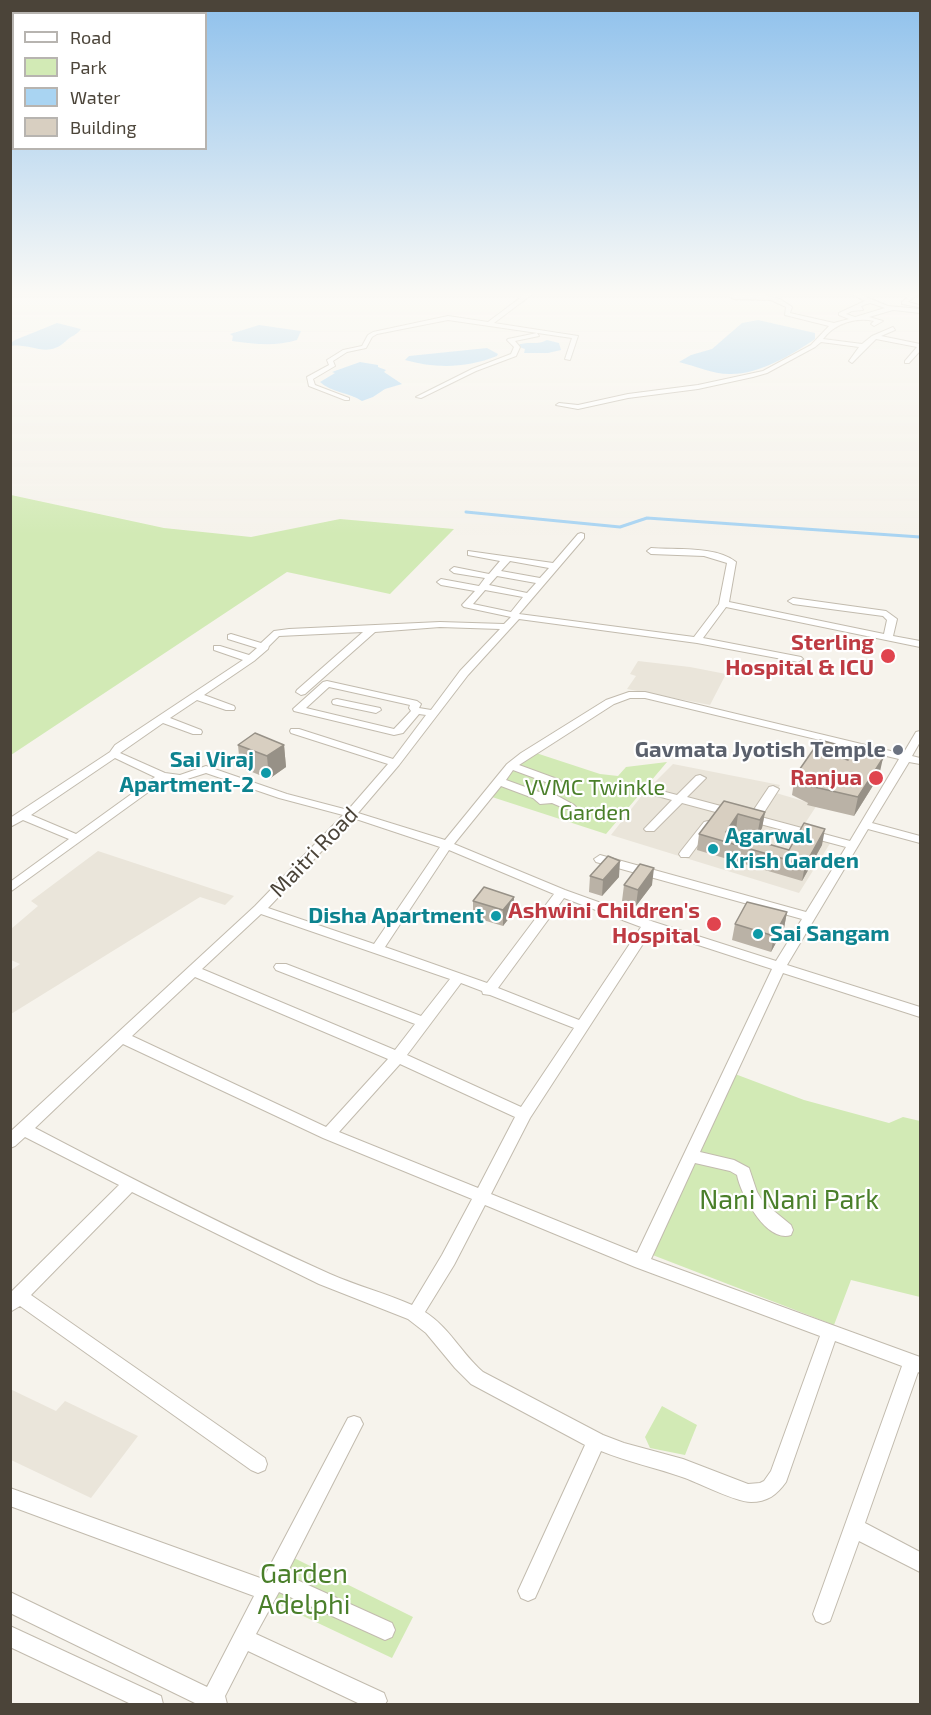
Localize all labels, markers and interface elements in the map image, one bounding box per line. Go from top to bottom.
legend [12,12,207,150]
text: Road [70,26,111,48]
text: Park [70,56,107,78]
text: Water [70,86,120,108]
text: Building [70,116,137,138]
place label: Sterling Hospital & ICU [725,630,874,682]
marker: Sterling Hospital & ICU [879,647,897,665]
place label: Gavmata Jyotish Temple [635,737,886,763]
marker: Gavmata Jyotish Temple [891,743,905,757]
place label: Sai Viraj Apartment-2 [120,747,254,798]
place label: Ranjua [790,765,862,791]
marker: Sai Viraj Apartment-2 [259,766,273,780]
marker: Ranjua [867,769,885,787]
park label: VVMC Twinkle Garden [525,775,665,826]
street label: Maitri Road [265,801,363,903]
place label: Agarwal Krish Garden [725,823,859,874]
marker: Agarwal Krish Garden [706,842,720,856]
place label: Ashwini Children's Hospital [508,898,700,950]
place label: Disha Apartment [308,903,484,929]
marker: Disha Apartment [489,909,503,923]
marker: Ashwini Children's Hospital [705,915,723,933]
place label: Sai Sangam [770,921,890,947]
marker: Sai Sangam [751,927,765,941]
park label: Nani Nani Park [699,1184,879,1216]
park label: Garden Adelphi [258,1558,350,1621]

